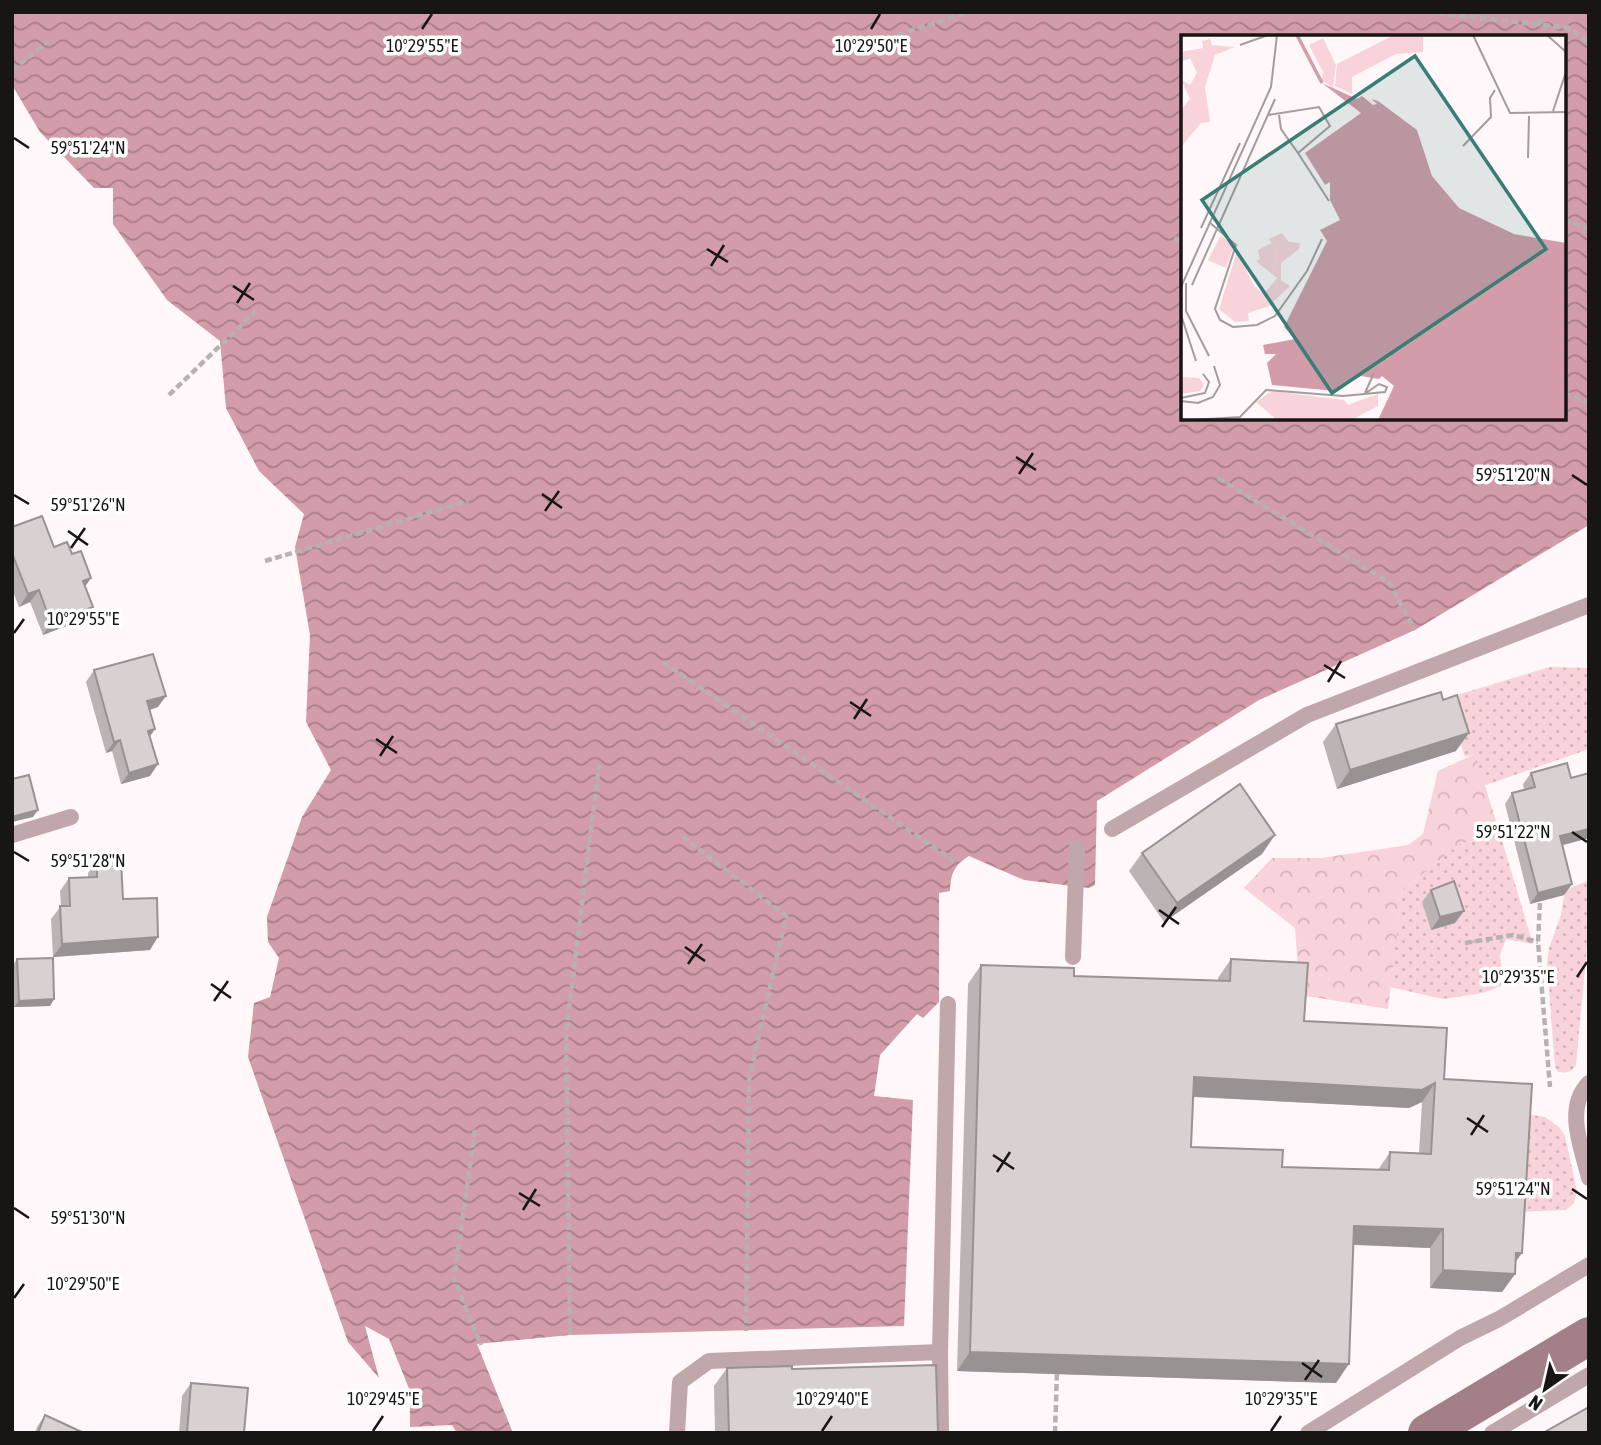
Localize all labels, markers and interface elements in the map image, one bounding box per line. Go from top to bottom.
text: 10°29'55"E [386,35,458,56]
text: 10°29'50"E [835,35,907,56]
inset map [1181,35,1566,420]
text: 59°51'24"N [50,137,126,158]
text: 59°51'20"N [1475,464,1551,485]
text: 59°51'26"N [50,494,126,515]
text: 10°29'55"E [47,608,119,629]
text: 59°51'22"N [1475,821,1551,842]
text: 59°51'28"N [50,850,126,871]
text: 10°29'35"E [1482,966,1554,987]
text: 59°51'24"N [1475,1178,1551,1199]
text: 59°51'30"N [50,1207,126,1228]
text: 10°29'50"E [47,1273,119,1294]
north arrow [1510,1354,1580,1424]
text: 10°29'45"E [347,1388,419,1409]
text: 10°29'40"E [796,1388,868,1409]
text: 10°29'35"E [1245,1388,1317,1409]
text: N [1525,1391,1546,1415]

